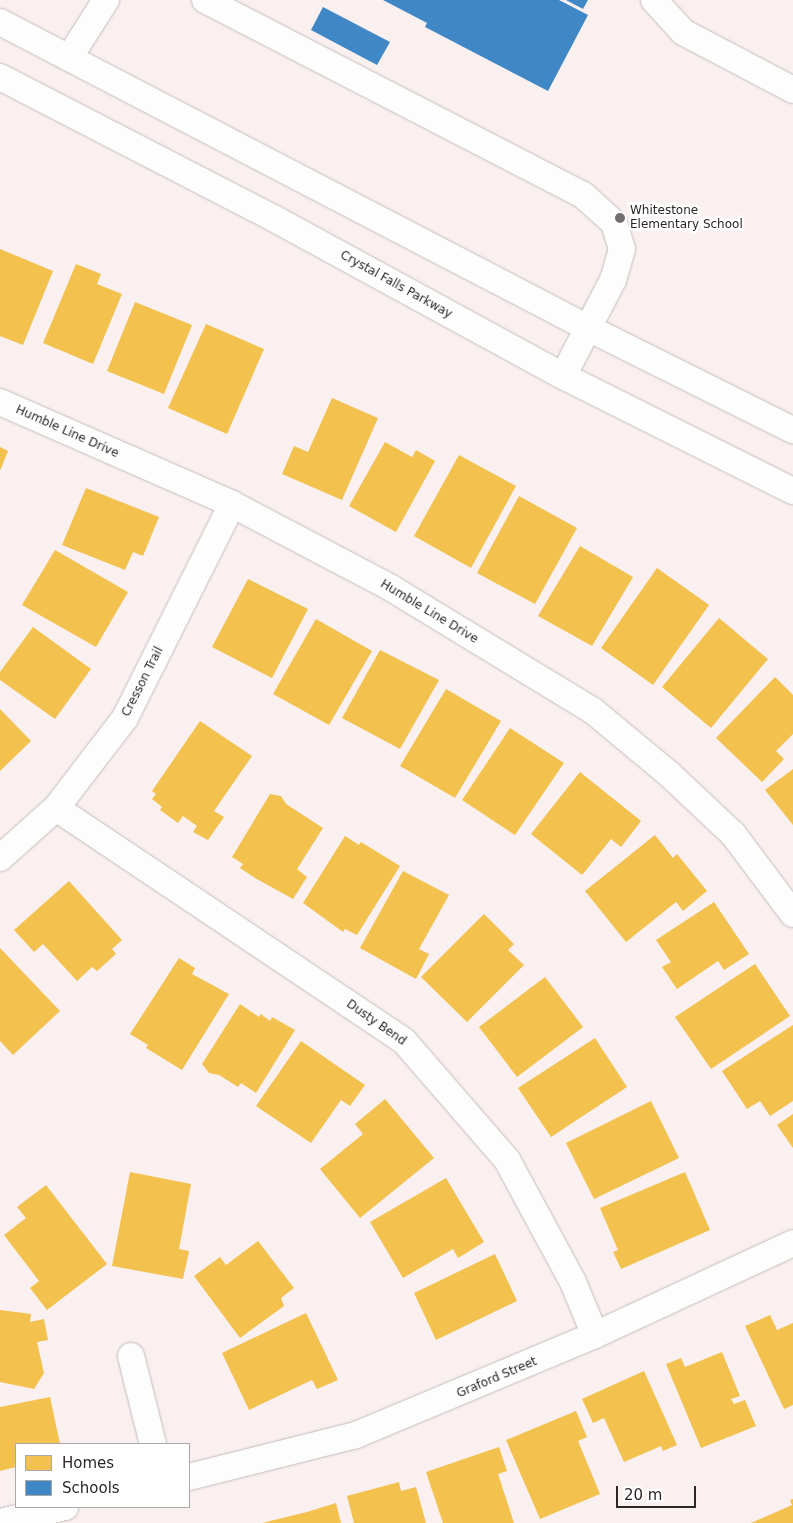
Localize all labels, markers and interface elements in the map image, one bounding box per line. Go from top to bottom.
place label: Whitestone Elementary School [630,204,743,232]
marker: Whitestone Elementary School [614,212,626,224]
street label: Crystal Falls Parkway [337,248,455,322]
street label: Humble Line Drive [13,403,121,461]
street label: Humble Line Drive [378,577,480,647]
street label: Cresson Trail [119,645,167,719]
street label: Dusty Bend [343,997,409,1049]
street label: Graford Street [455,1355,539,1401]
legend [15,1443,190,1508]
text: Homes [62,1454,114,1472]
scale bar [618,1476,698,1508]
text: Schools [62,1479,120,1497]
text: 20 m [624,1486,662,1504]

